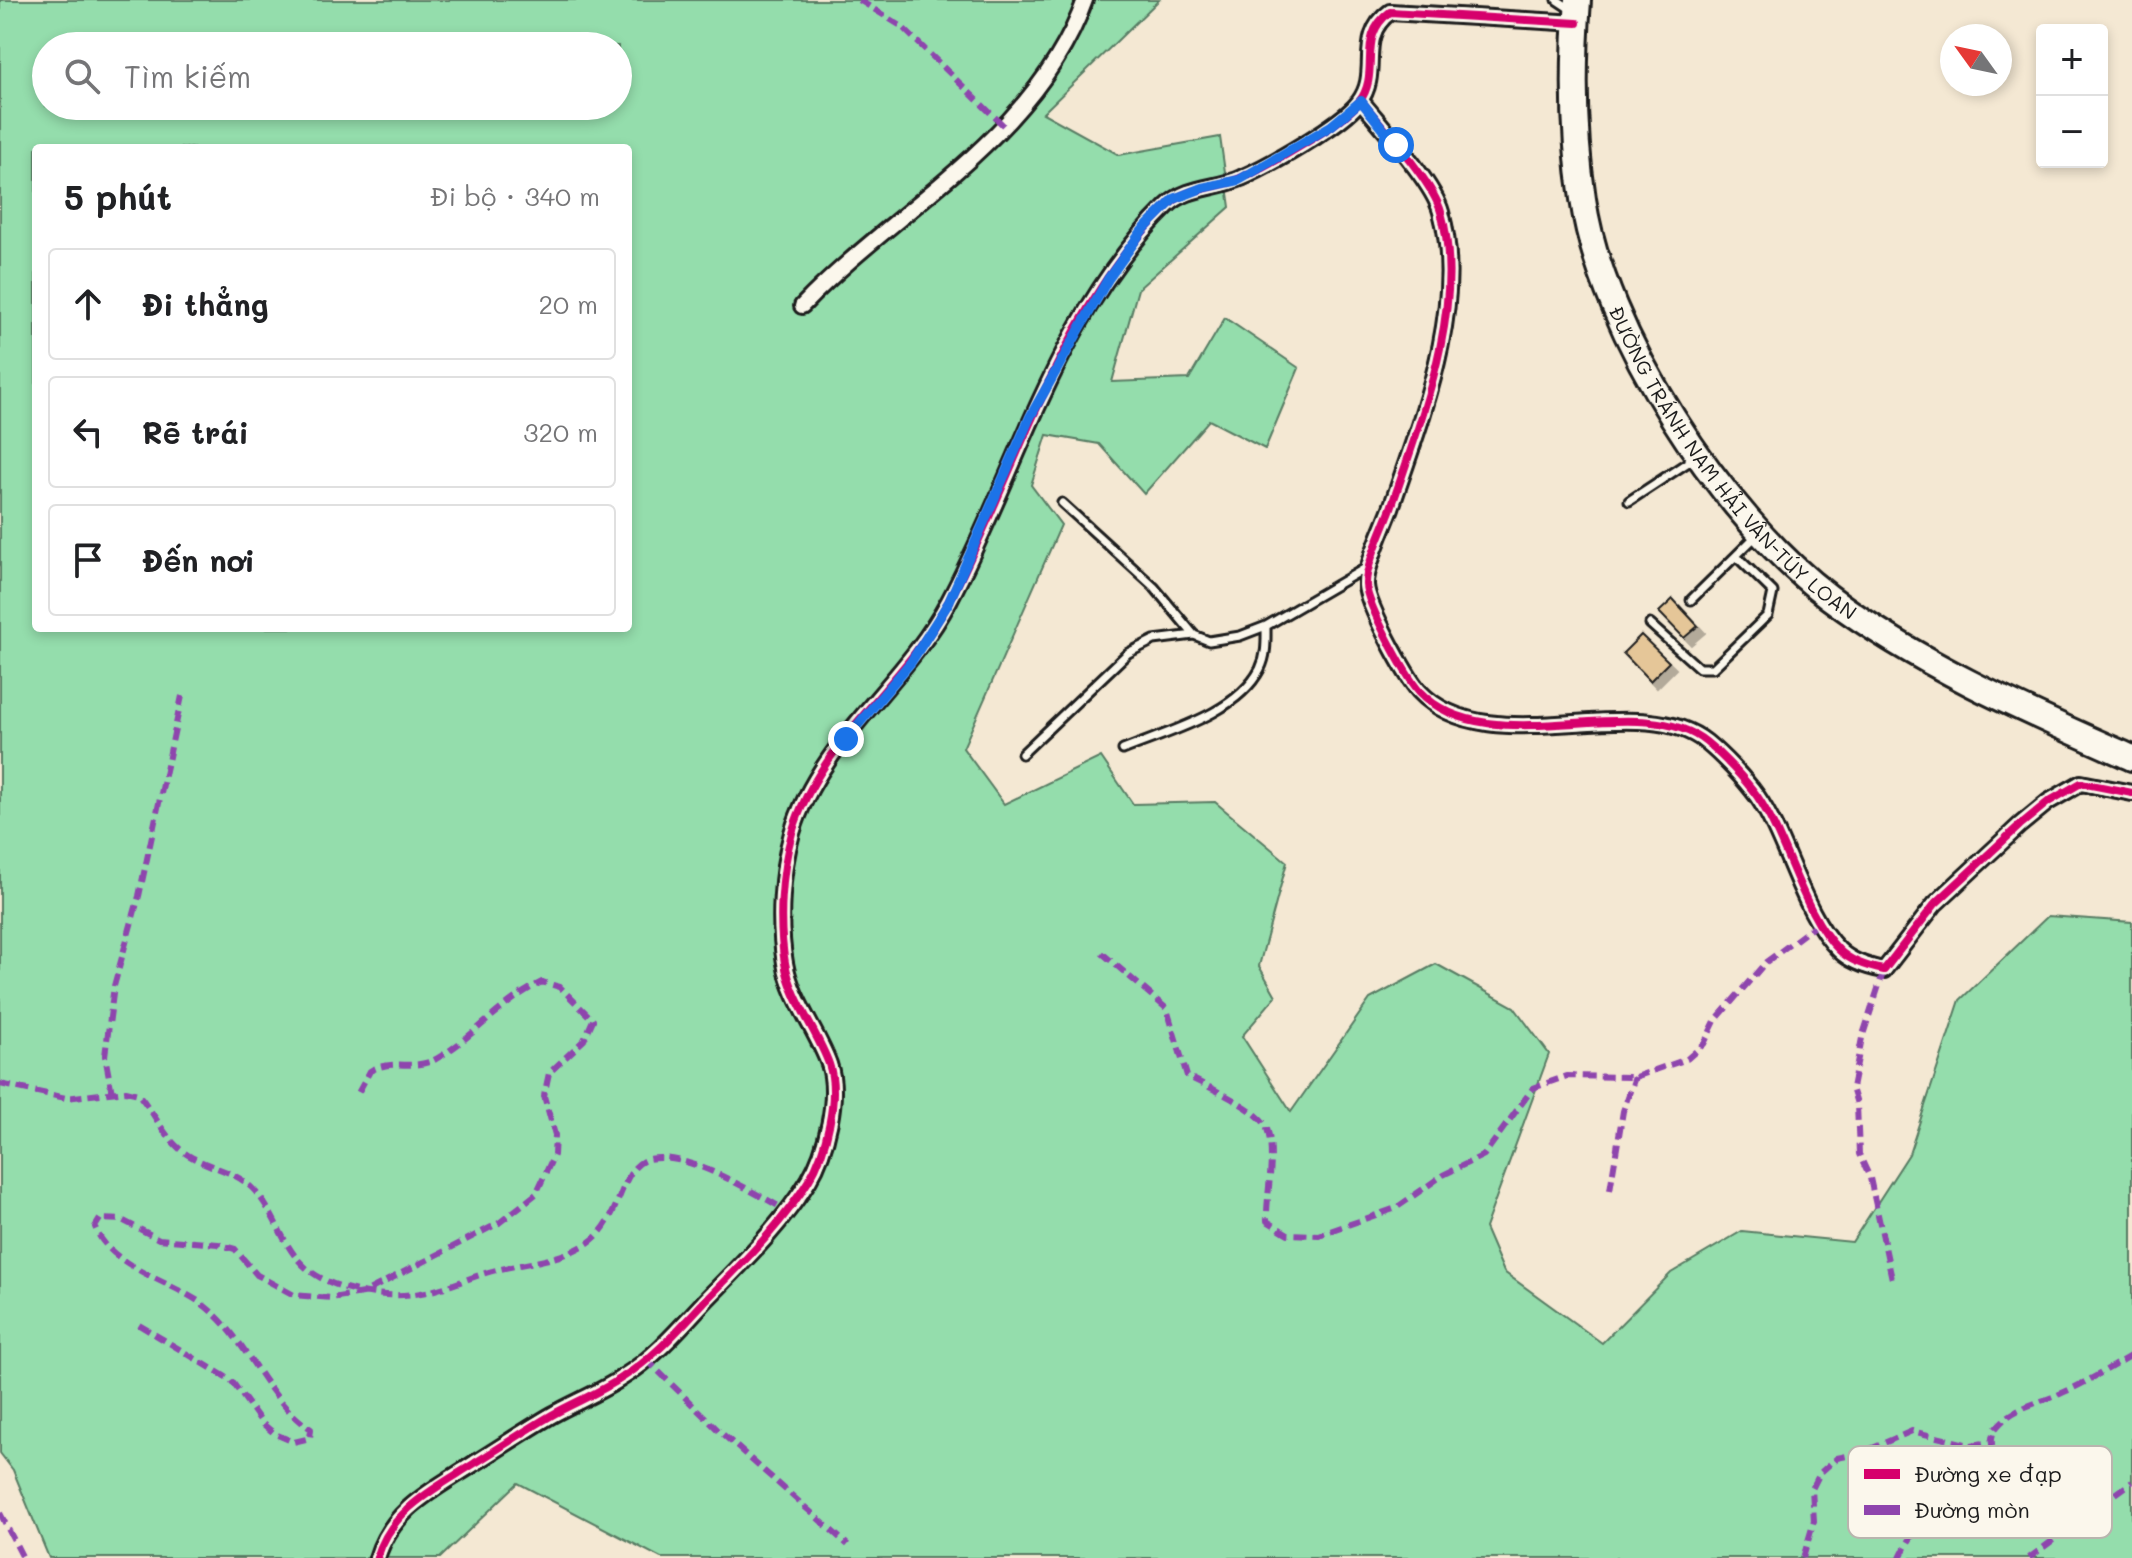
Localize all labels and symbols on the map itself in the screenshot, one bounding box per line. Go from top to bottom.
north arrow [1940,24,2012,96]
route start [1378,127,1414,163]
street label: ĐƯỜNG TRÁNH NAM HẢI VÂN-TÚY LOAN [1604,302,1862,625]
route end [828,721,864,757]
legend [1848,1446,2112,1538]
text: Đường xe đạp [1914,1459,2062,1488]
text: Đường mòn [1914,1495,2030,1524]

